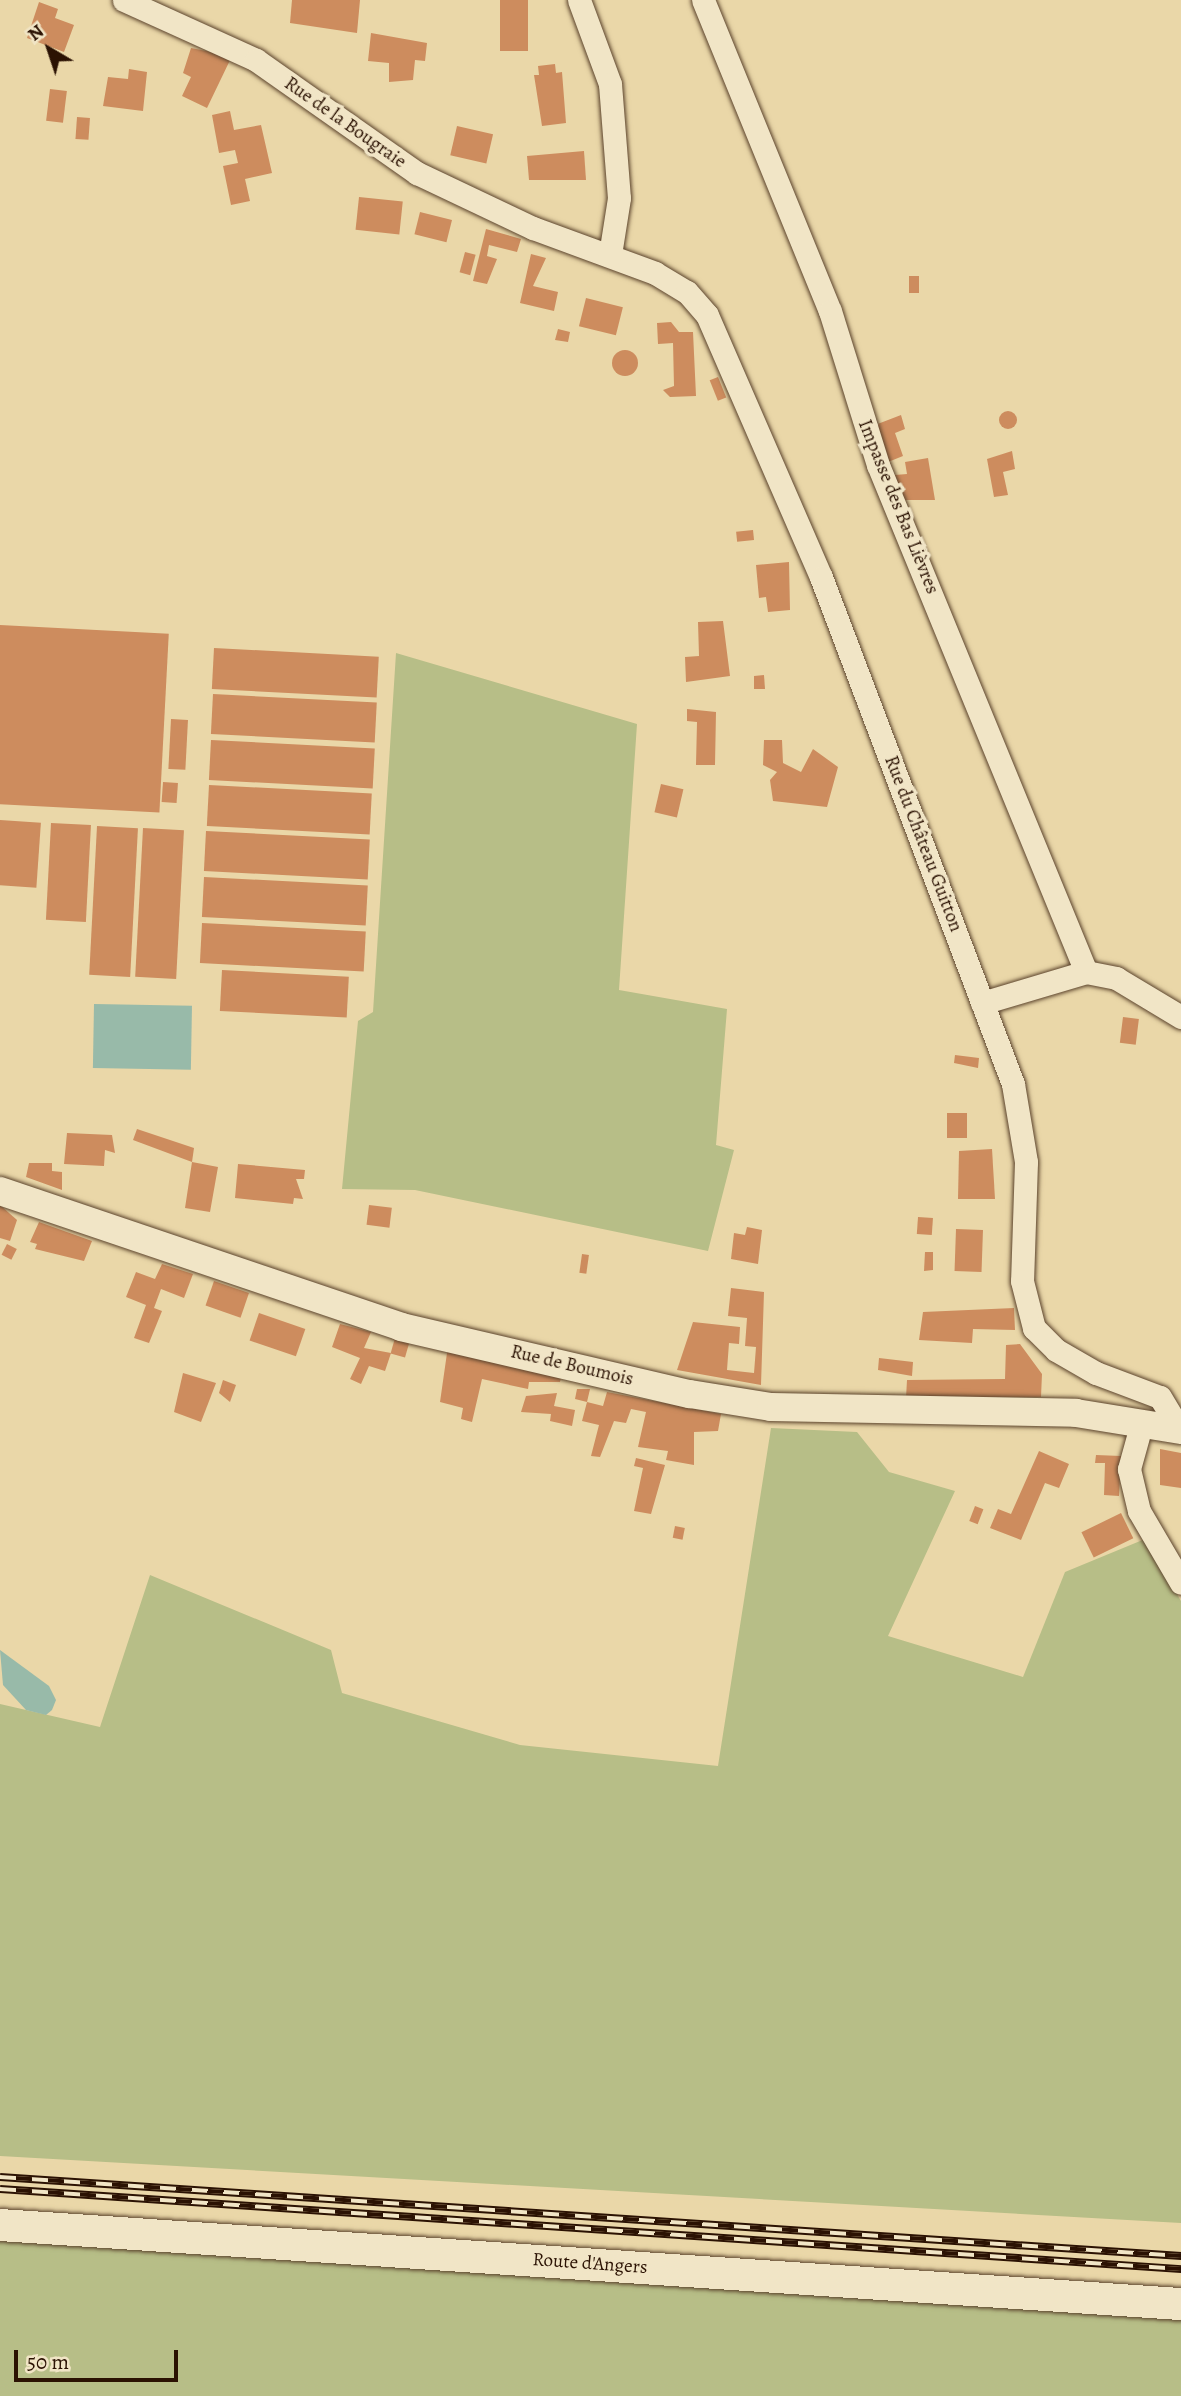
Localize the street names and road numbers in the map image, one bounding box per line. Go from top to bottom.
street label: Rue de la Bougraie [280,72,410,174]
street label: Impasse des Bas Lièvres [853,417,943,597]
street label: Rue du Château Guitton [879,753,967,935]
street label: Rue de Boumois [508,1341,636,1391]
street label: Route d'Angers [532,2249,648,2279]

